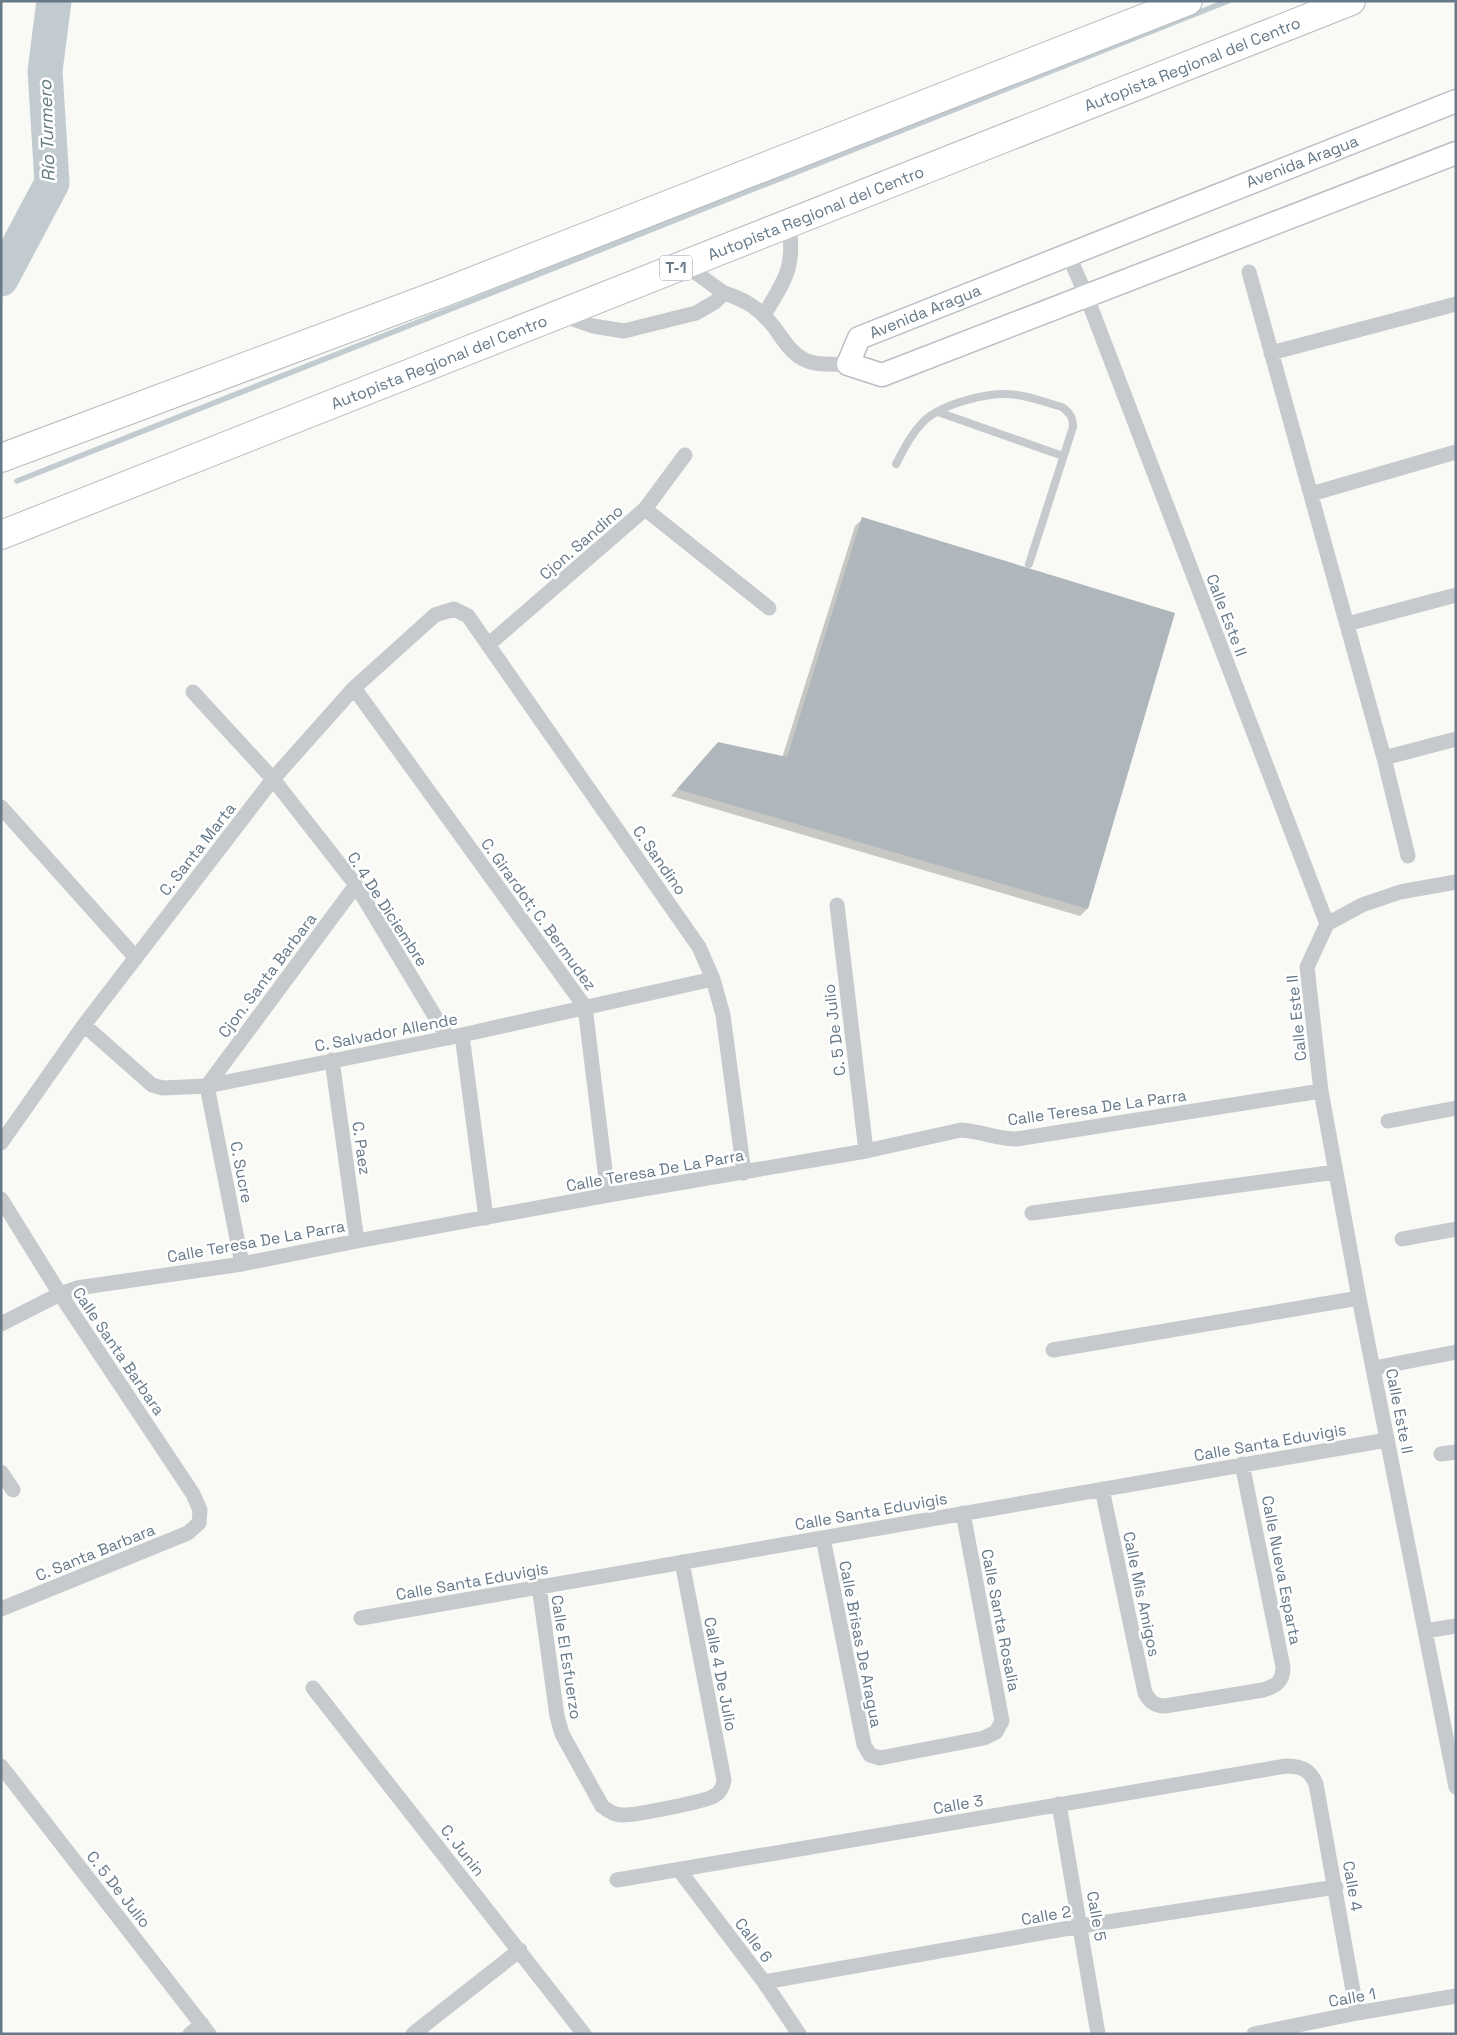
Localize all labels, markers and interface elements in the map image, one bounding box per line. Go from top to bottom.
street label: Autopista Regional del Centro [1081,12,1304,117]
water label: Río Turmero [33,79,60,182]
street label: Avenida Aragua [1243,130,1361,193]
street label: Autopista Regional del Centro [705,161,927,265]
road number: T-1 [660,256,692,280]
street label: Avenida Aragua [866,279,984,343]
street label: Autopista Regional del Centro [328,310,550,414]
street label: Cjon. Sandino [535,500,628,585]
street label: Calle Este II [1201,571,1252,659]
street label: C. Santa Marta [154,798,240,900]
street label: C. Sandino [628,821,691,899]
street label: C. Girardot; C. Bermudez [476,834,601,995]
street label: C. 4 De Diciembre [343,848,433,971]
street label: Cjon. Santa Barbara [214,909,321,1042]
street label: Calle Este II [1282,974,1311,1062]
street label: C. 5 De Julio [818,983,851,1077]
street label: C. Salvador Allende [313,1008,459,1057]
street label: Calle Teresa De La Parra [1006,1085,1188,1130]
street label: C. Paez [347,1120,376,1176]
street label: C. Sucre [225,1140,258,1205]
street label: Calle Teresa De La Parra [564,1144,746,1197]
street label: Calle Teresa De La Parra [165,1215,347,1268]
street label: Calle Santa Barbara [68,1283,169,1419]
street label: Calle Este II [1381,1367,1418,1456]
street label: Calle Santa Eduvigis [1192,1419,1348,1466]
street label: Calle Santa Eduvigis [793,1488,949,1535]
street label: Calle Nueva Esparta [1257,1494,1306,1647]
street label: C. Santa Barbara [32,1519,158,1586]
street label: Calle Mis Amigos [1118,1530,1165,1659]
street label: Calle Santa Rosalia [976,1547,1025,1693]
street label: Calle Santa Eduvigis [394,1558,550,1605]
street label: Calle Brisas De Aragua [834,1559,887,1729]
street label: Calle El Esfuerzo [546,1593,587,1721]
street label: Calle 4 De Julio [699,1615,742,1733]
street label: Calle 3 [931,1790,985,1819]
street label: C. Junin [436,1820,489,1881]
street label: C. 5 De Julio [82,1846,155,1932]
street label: Calle 4 [1338,1859,1367,1913]
street label: Calle 5 [1082,1889,1111,1943]
street label: Calle 2 [1019,1901,1073,1930]
street label: Calle 6 [730,1914,777,1967]
street label: Calle 1 [1327,1983,1377,2012]

